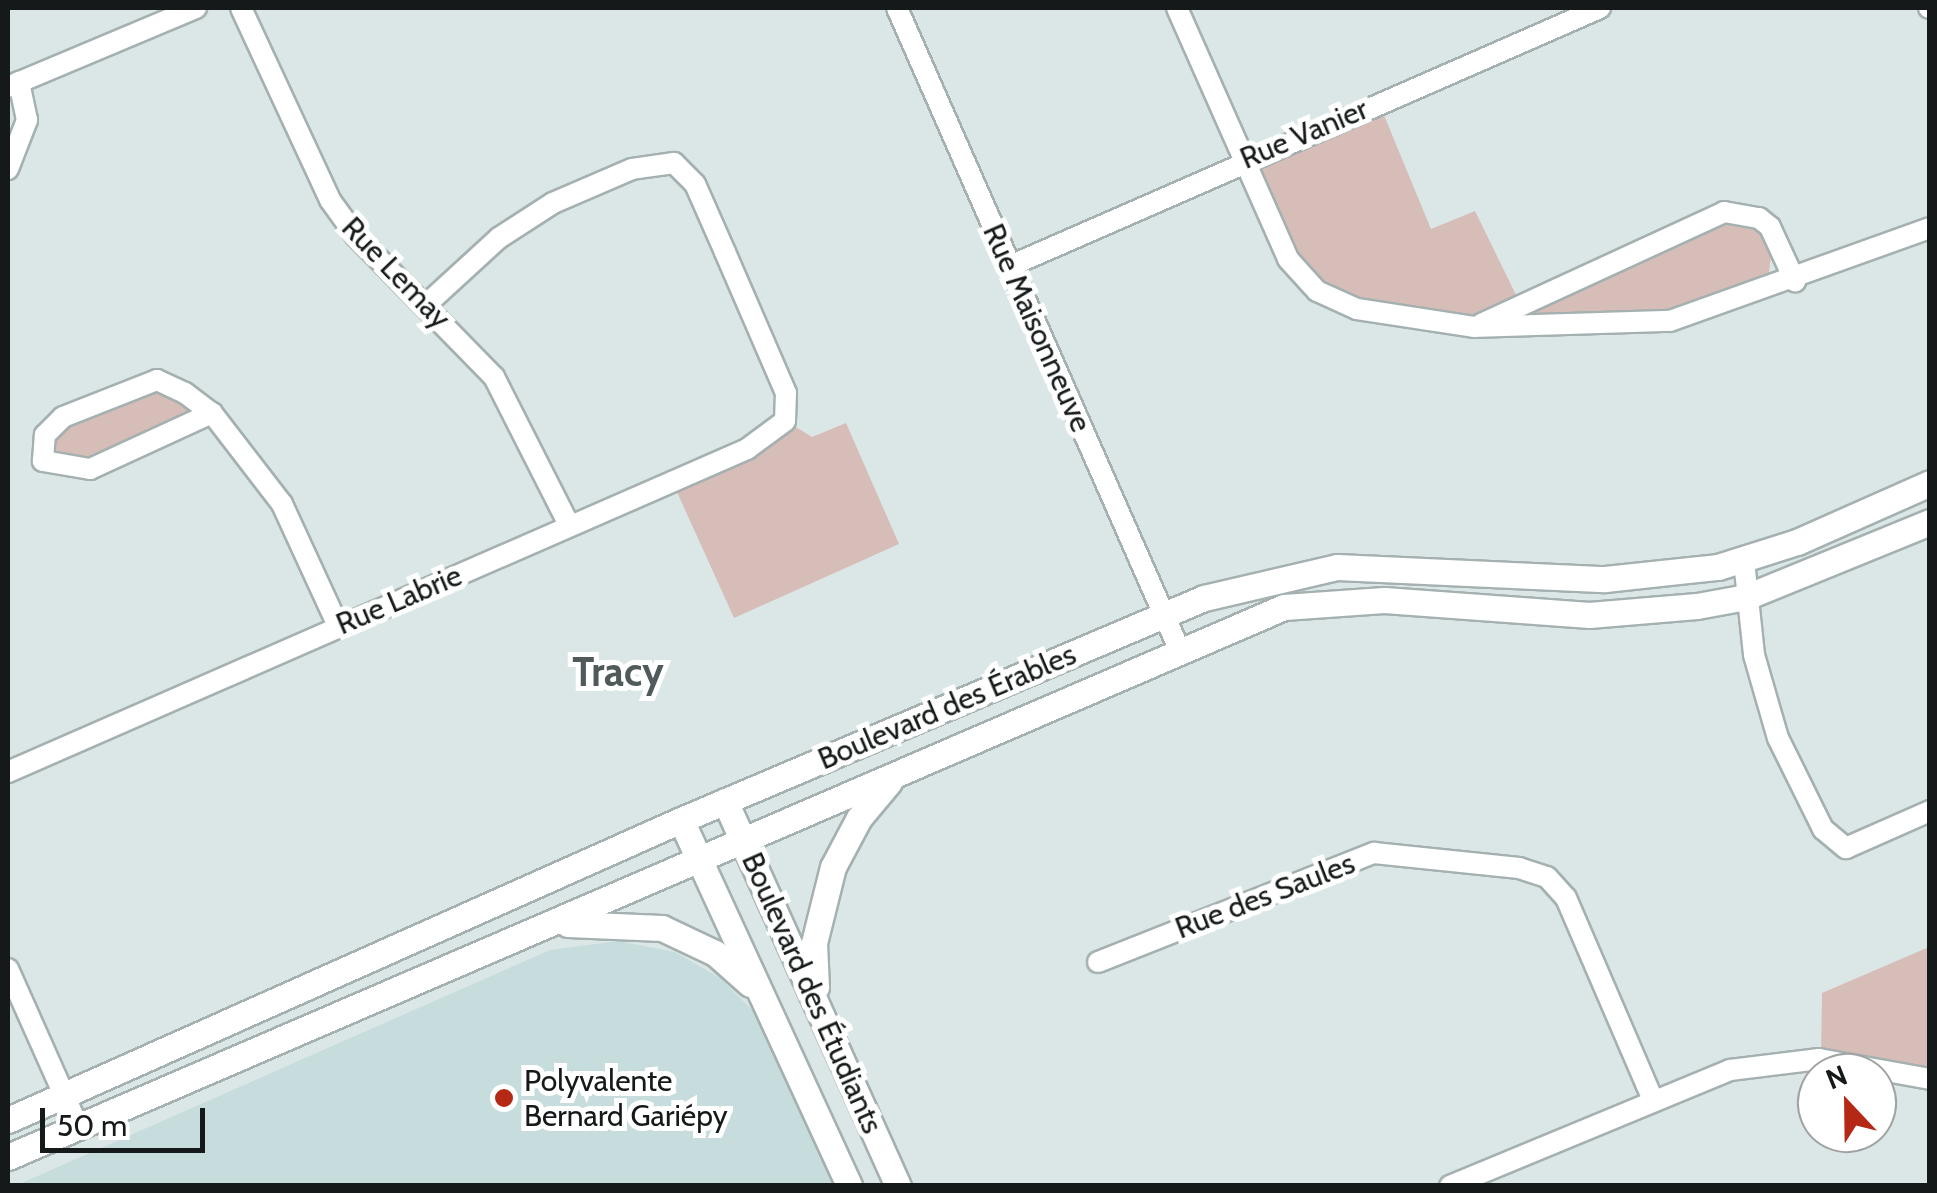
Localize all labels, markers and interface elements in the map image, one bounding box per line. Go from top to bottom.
street label: Rue Vanier [1235,91,1373,177]
street label: Rue Lemay [334,210,458,336]
street label: Rue Maisonneuve [975,218,1099,438]
street label: Rue Labrie [331,557,467,643]
street label: Boulevard des Érables [813,636,1081,778]
district label: Tracy [572,648,664,696]
street label: Rue des Saules [1170,845,1360,947]
street label: Boulevard des Étudiants [734,847,890,1139]
north arrow [1797,1053,1897,1153]
text: N [1821,1058,1852,1097]
place label: Polyvalente Bernard Gariépy [524,1063,728,1134]
marker: Polyvalente Bernard Gariépy [493,1087,515,1109]
scale bar [45,1088,210,1150]
text: 50 m [57,1107,127,1144]

